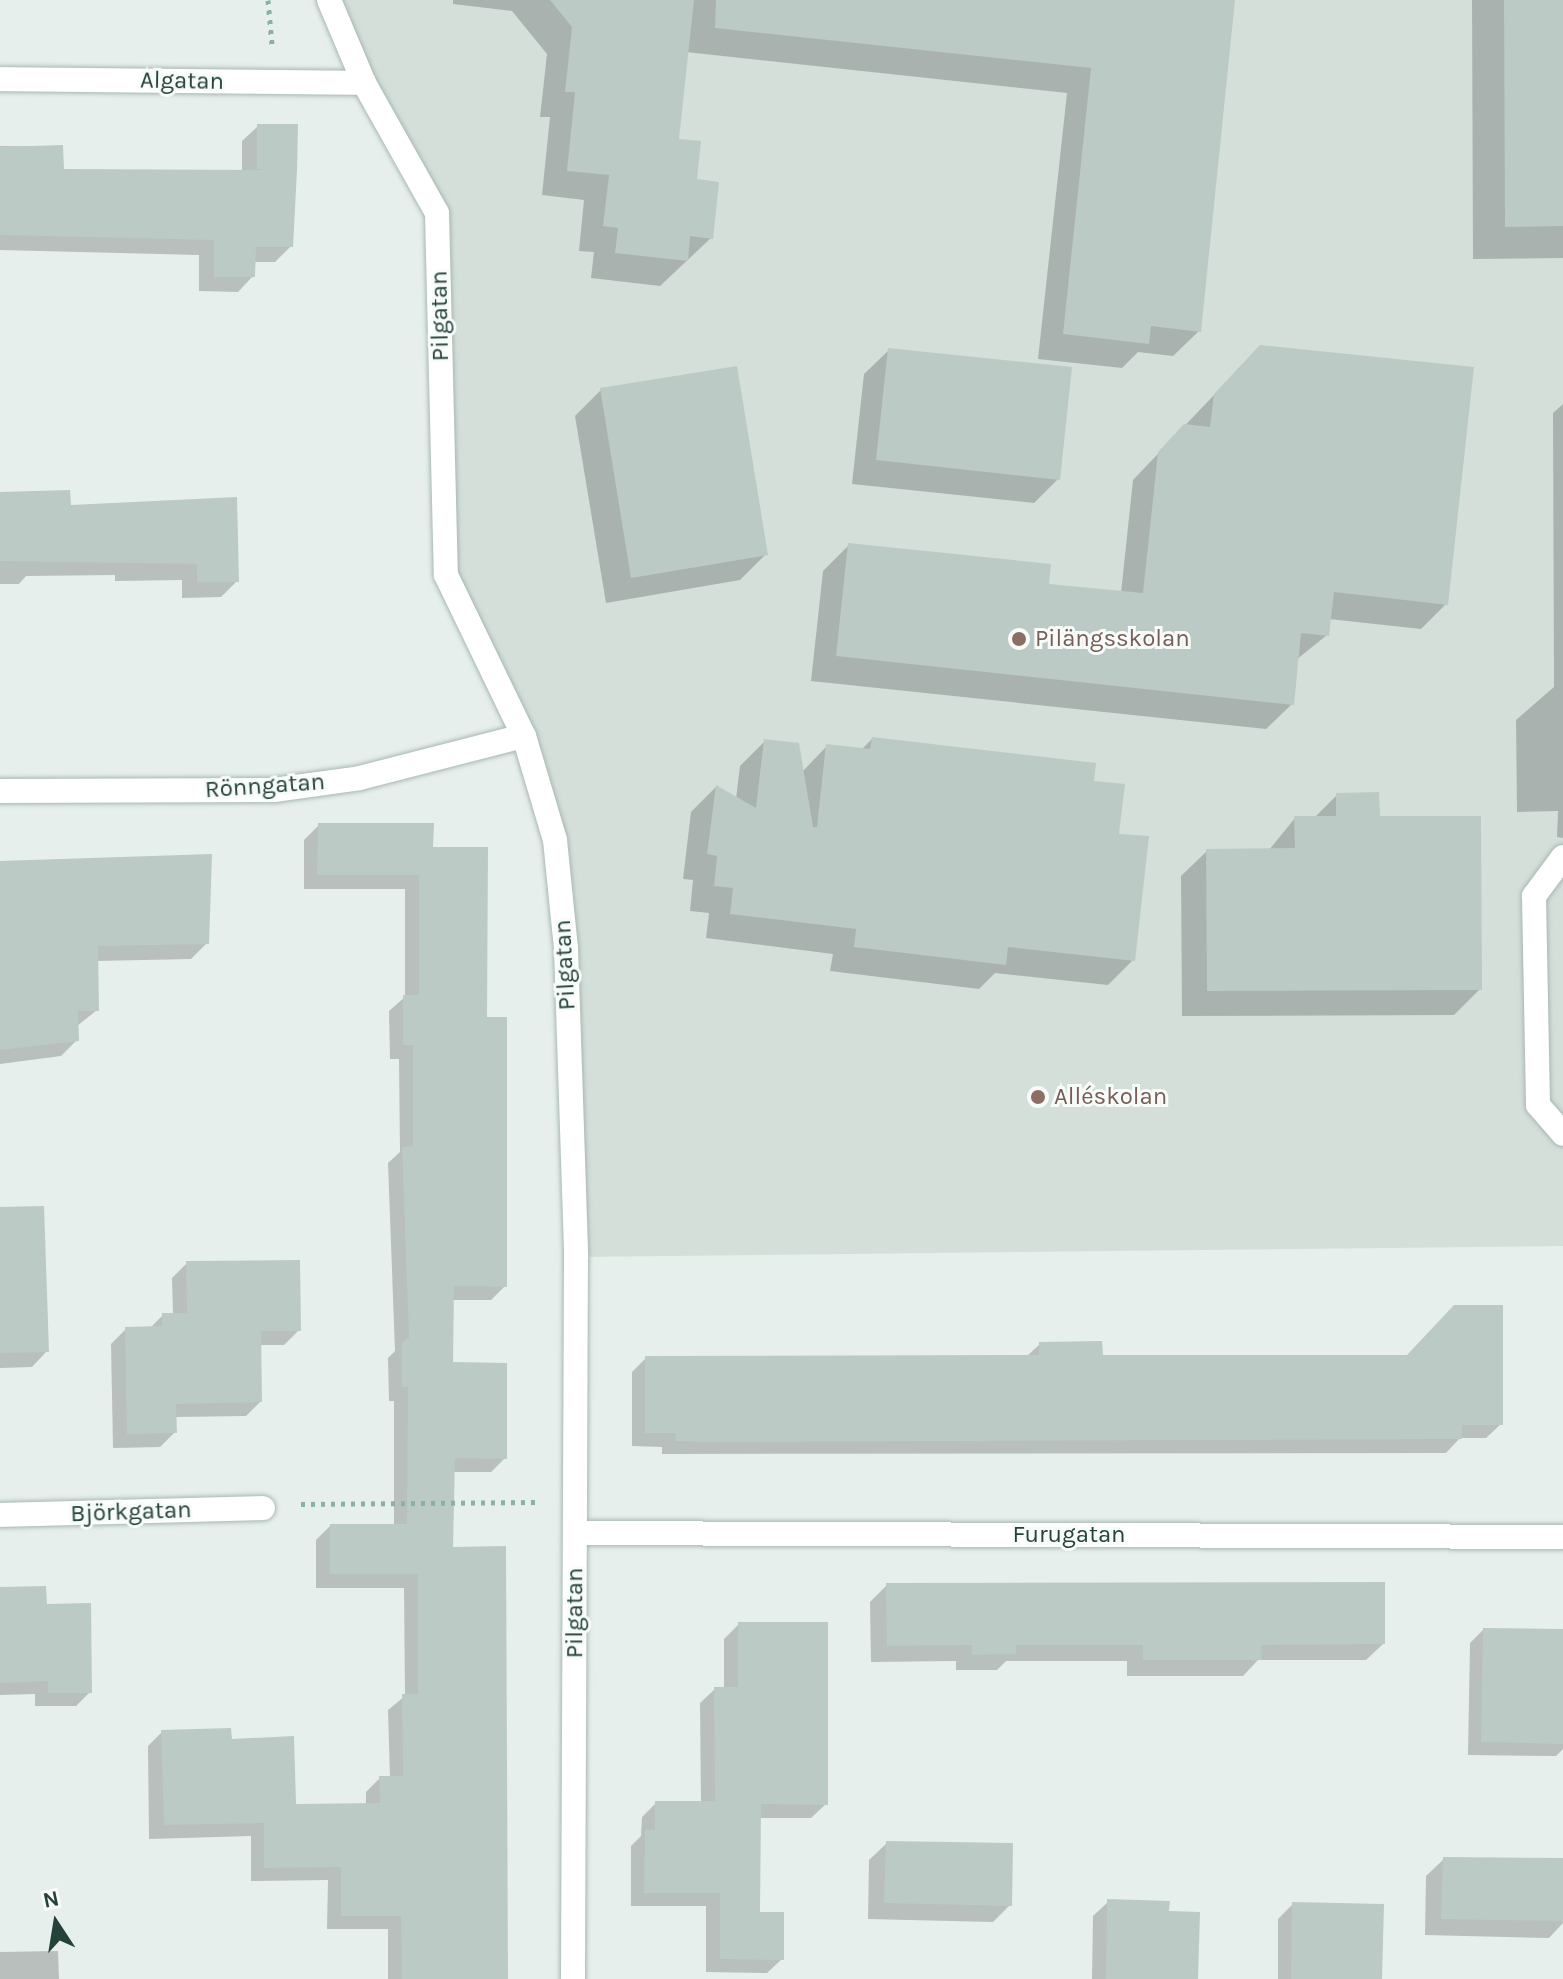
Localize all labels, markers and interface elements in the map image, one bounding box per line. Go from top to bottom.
street label: Algatan [140,66,224,96]
street label: Pilgatan [425,270,455,362]
place label: Pilängsskolan [1035,625,1190,653]
marker: Pilängsskolan [1010,630,1028,648]
street label: Rönngatan [204,767,326,805]
street label: Pilgatan [548,919,582,1011]
place label: Alléskolan [1054,1083,1167,1111]
marker: Alléskolan [1029,1088,1047,1106]
street label: Björkgatan [70,1495,192,1529]
street label: Furugatan [1012,1521,1126,1549]
street label: Pilgatan [561,1568,589,1658]
north arrow [16,1883,96,1963]
text: N [41,1885,61,1914]

